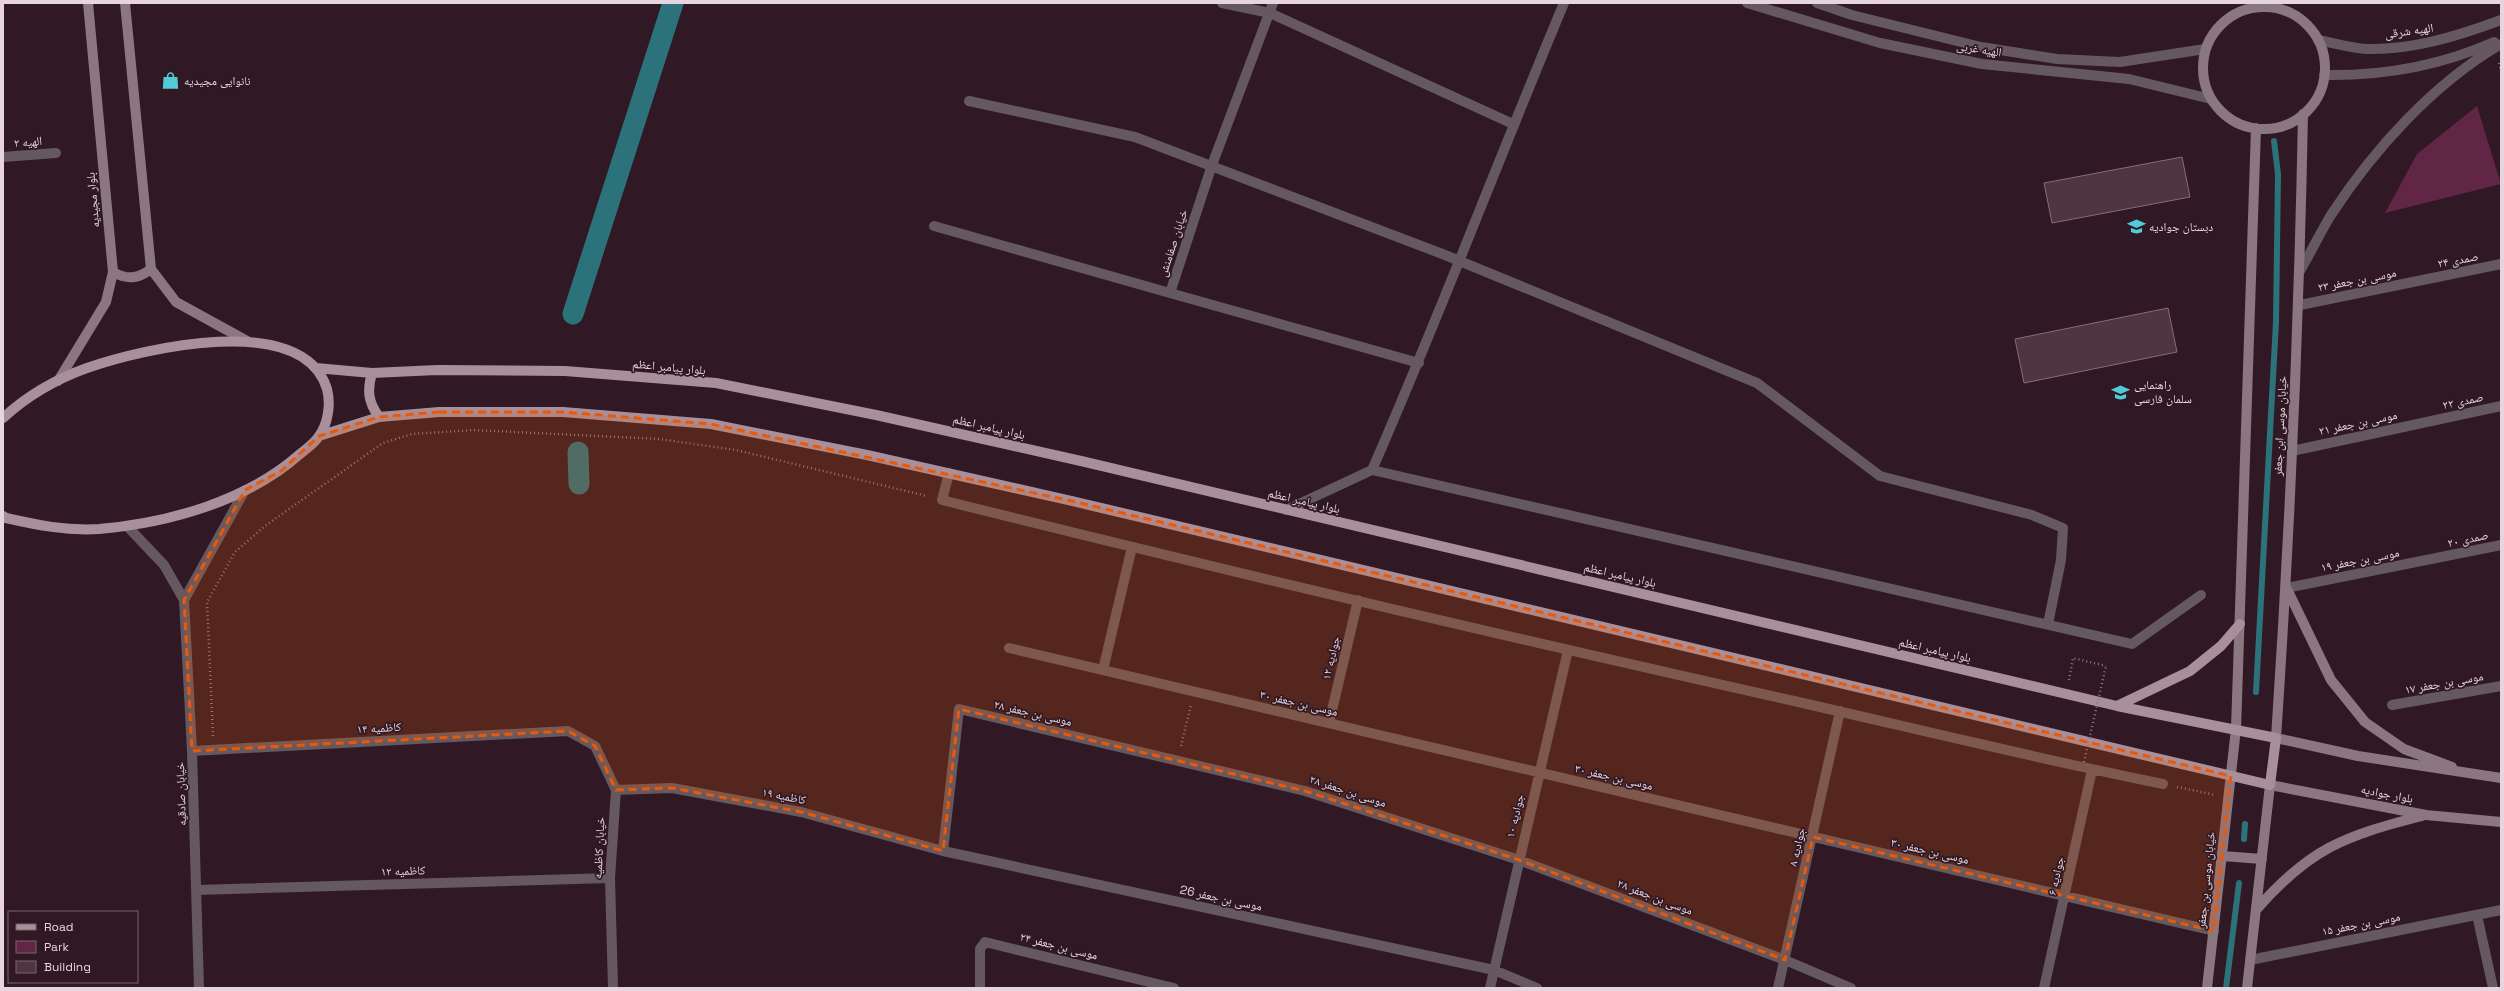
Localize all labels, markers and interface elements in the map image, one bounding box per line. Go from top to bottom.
street label: الهیه شرقی [2384,20,2434,42]
street label: الهیه غربی [1955,38,2003,60]
shop icon: نانوایی مجیدیه [161,71,181,91]
place label: نانوایی مجیدیه [184,73,251,89]
street label: الهیه ۲ [13,133,43,151]
street label: بلوار مجیدیه [83,172,103,228]
street label: خیابان صفامنش [1155,207,1191,279]
school or university icon: دبستان جوادیه [2126,217,2146,237]
place label: دبستان جوادیه [2149,219,2213,235]
street label: صمدی ۲۴ [2436,248,2480,272]
street label: موسی بن جعفر ۲۳ [2316,265,2398,295]
street label: بلوار پیامبر اعظم [632,356,706,378]
street label: خیابان موسی ابن جعفر [2269,375,2291,477]
place label: راهنمایی سلمان فارسی [2134,377,2192,407]
school or university icon: راهنمایی سلمان فارسی [2111,382,2131,402]
street label: صمدی ۲۲ [2441,389,2485,413]
street label: موسی بن جعفر ۲۱ [2317,407,2399,439]
street label: بلوار پیامبر اعظم [951,411,1027,443]
street label: بلوار پیامبر اعظم [1266,485,1342,517]
street label: صمدی ۲۰ [2446,527,2490,551]
street label: موسی بن جعفر ۱۹ [2319,545,2401,575]
street label: بلوار پیامبر اعظم [1582,559,1658,591]
street label: جوادیه ۱۲ [1318,634,1344,681]
street label: بلوار پیامبر اعظم [1897,634,1973,666]
street label: موسی بن جعفر ۱۷ [2403,668,2485,698]
street label: موسی بن جعفر ۳۰ [1258,686,1340,720]
street label: موسی بن جعفر ۲۸ [992,696,1074,730]
street label: کاظمیه ۱۴ [356,719,402,737]
street label: موسی بن جعفر ۳۰ [1573,760,1655,794]
street label: خیابان صادقیه [172,762,190,826]
street label: موسی بن جعفر ۲۸ [1308,771,1388,811]
street label: بلوار جوادیه [2359,781,2415,807]
street label: کاظمیه ۱۹ [761,784,807,808]
street label: جوادیه ۱۰ [1502,792,1528,839]
street label: خیابان کاظمیه [589,816,609,879]
street label: جوادیه ۸ [1785,826,1809,868]
street label: خیابان موسی بن جعفر [2193,830,2219,930]
street label: موسی بن جعفر ۳۰ [1889,834,1971,868]
street label: جوادیه ۶ [2044,855,2068,897]
street label: کاظمیه ۱۲ [380,862,426,880]
street label: موسی بن جعفر ۲۸ [1615,875,1695,919]
street label: موسی بن جعفر 26 [1178,881,1264,915]
street label: موسی بن جعفر ۱۵ [2320,909,2402,939]
legend [8,911,138,983]
text: Road [44,919,73,935]
street label: موسی بن جعفر ۲۴ [1018,929,1100,963]
text: Park [44,939,69,955]
text: Building [44,959,91,975]

